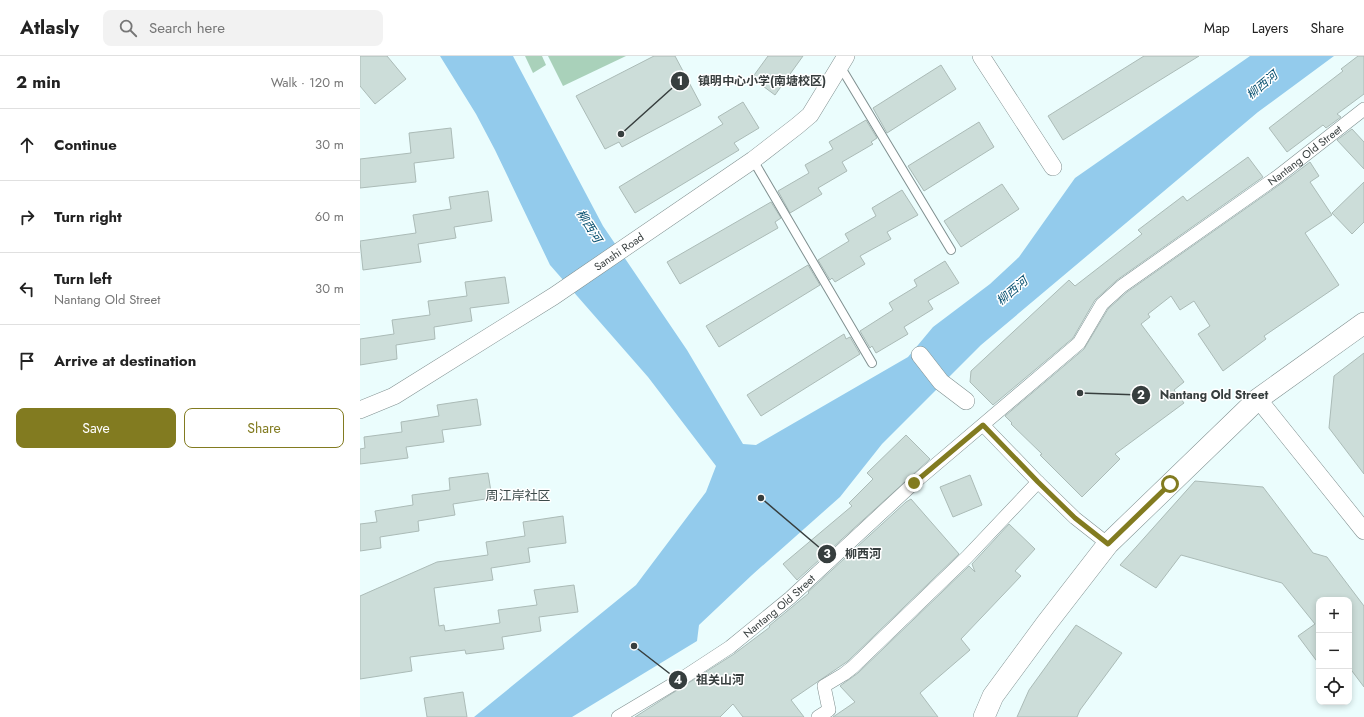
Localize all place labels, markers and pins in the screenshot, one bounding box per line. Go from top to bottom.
callout: 镇明中心小学(南塘校区) [670,69,834,93]
callout: Nantang Old Street [1131,383,1276,407]
callout: 柳西河 [817,542,889,566]
callout: 祖关山河 [668,668,752,692]

